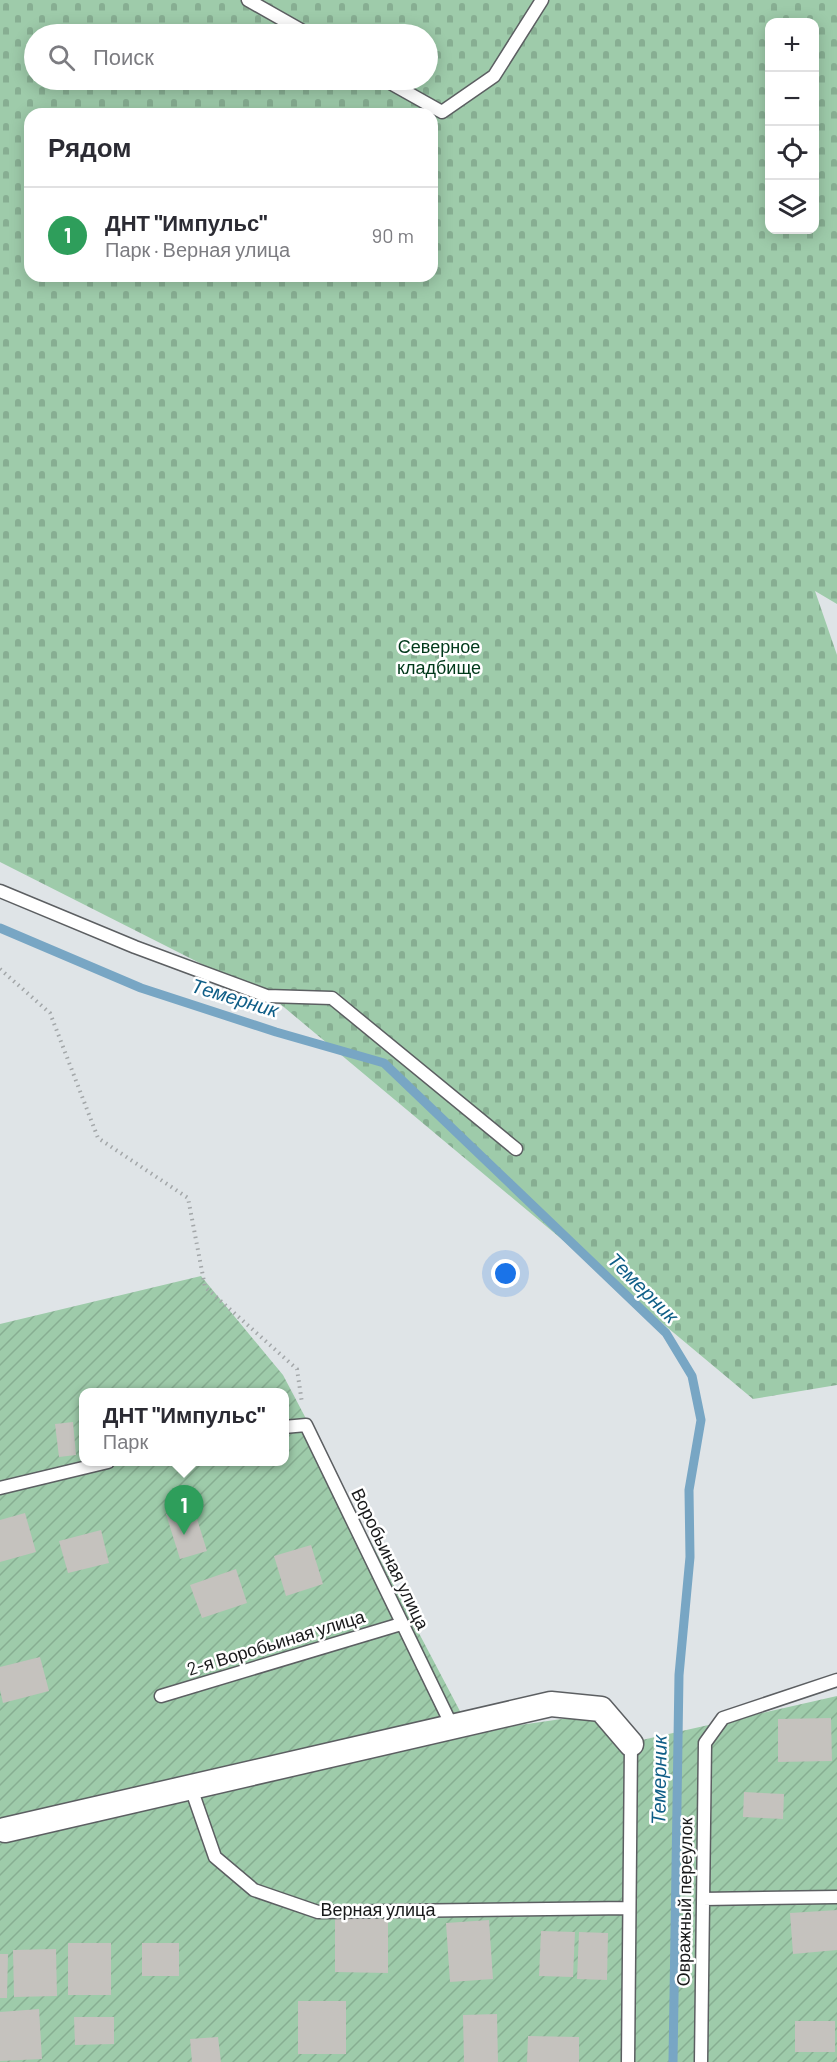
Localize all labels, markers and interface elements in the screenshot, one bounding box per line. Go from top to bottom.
map controls [765,18,819,234]
button: + [765,18,819,72]
search box [24,24,438,90]
icon: search [45,41,78,74]
text: Поиск [93,43,154,69]
button: − [765,72,819,126]
button: locate [765,126,819,180]
text: Рядом [48,131,131,162]
button: layers [765,180,819,234]
text: ДНТ "Импульс" [105,209,267,235]
text: 1 [64,223,71,247]
text: 90 m [372,223,414,247]
text: Парк · Верная улица [105,237,290,261]
park label: Северное кладбище [397,635,481,678]
water label: Темерник [189,972,283,1022]
water label: Темерник [603,1247,685,1329]
your location [491,1259,520,1288]
popup [79,1388,289,1466]
text: ДНТ "Импульс" [103,1401,265,1427]
text: Парк [103,1429,148,1453]
street label: Воробьиная улица [347,1484,435,1634]
pin: 1 [164,1486,204,1535]
street label: 2-я Воробьиная улица [184,1604,368,1680]
water label: Темерник [645,1733,671,1825]
street label: Овражный переулок [672,1817,696,1987]
street label: Верная улица [321,1898,436,1920]

